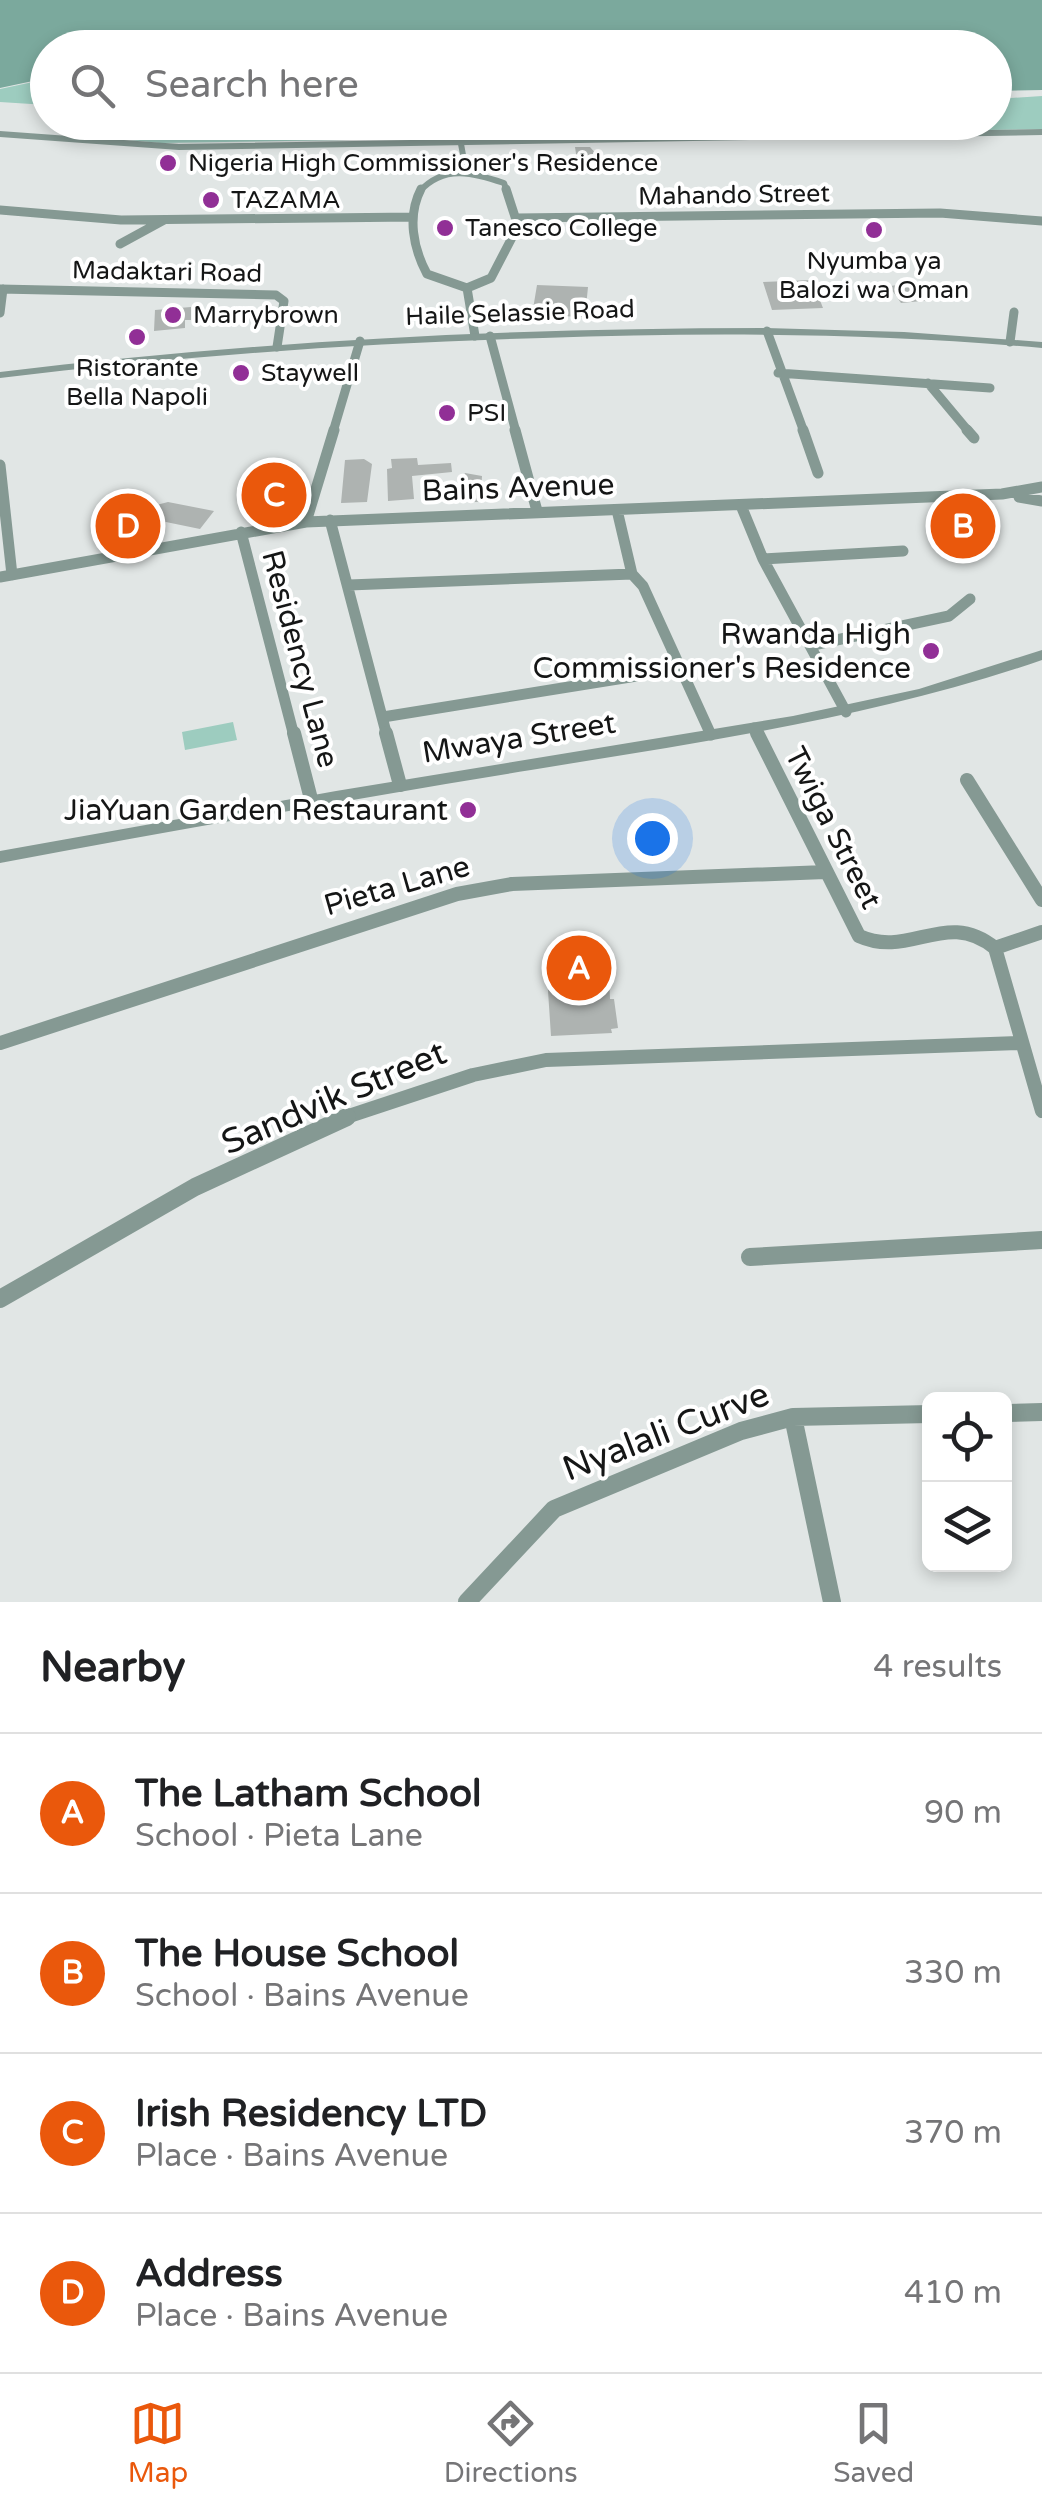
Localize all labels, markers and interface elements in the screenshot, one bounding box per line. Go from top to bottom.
search box [30,30,1012,140]
icon: search [65,58,120,113]
text: Search here [145,62,359,108]
place label: Nigeria High Commissioner's Residence [188,148,658,178]
marker: Nigeria High Commissioner's Residence [157,152,179,174]
street label: Mahando Street [638,178,831,212]
place label: TAZAMA [231,185,341,215]
marker: TAZAMA [200,189,222,211]
place label: Tanesco College [465,213,657,243]
marker: Tanesco College [434,217,456,239]
marker: Nyumba ya Balozi wa Oman [863,219,885,241]
place label: Nyumba ya Balozi wa Oman [779,246,969,305]
street label: Madaktari Road [72,255,262,289]
street label: Haile Selassie Road [405,294,635,332]
place label: Marrybrown [193,300,339,330]
marker: Marrybrown [162,304,184,326]
marker: Ristorante Bella Napoli [126,326,148,348]
place label: Ristorante Bella Napoli [66,353,208,412]
place label: Staywell [261,358,359,388]
marker: Staywell [230,362,252,384]
place label: PSI [467,398,506,428]
marker: PSI [436,402,458,424]
pin: C [242,458,306,532]
street label: Bains Avenue [421,466,615,510]
pin: D [96,488,160,564]
pin: B [930,488,996,564]
street label: Residency Lane [253,546,347,772]
place label: Rwanda High Commissioner's Residence [532,616,911,687]
marker: Rwanda High Commissioner's Residence [920,640,942,662]
street label: Mwaya Street [420,704,618,772]
street label: Twiga Street [776,741,890,915]
place label: JiaYuan Garden Restaurant [64,792,448,829]
marker: JiaYuan Garden Restaurant [457,799,479,821]
your location [627,813,678,864]
street label: Pieta Lane [320,848,474,924]
pin: A [546,930,612,1006]
street label: Sandvik Street [215,1032,453,1164]
street label: Nyalali Curve [557,1373,775,1491]
map controls [922,1392,1012,1572]
button: locate [922,1392,1012,1482]
button: layers [922,1482,1012,1572]
text: Nearby [40,1642,185,1693]
text: 4 results [873,1648,1002,1686]
text: The Latham School [135,1771,482,1817]
text: A [61,1794,84,1832]
text: 90 m [924,1794,1002,1832]
text: School · Pieta Lane [135,1817,423,1855]
text: The House School [135,1931,459,1977]
text: B [61,1954,84,1992]
text: 330 m [904,1954,1002,1992]
text: School · Bains Avenue [135,1977,469,2015]
text: Irish Residency LTD [135,2091,487,2137]
text: C [61,2114,84,2152]
text: 370 m [904,2114,1002,2152]
text: Place · Bains Avenue [135,2137,448,2175]
text: Address [135,2251,283,2297]
text: D [60,2274,85,2312]
text: 410 m [904,2274,1002,2312]
text: Place · Bains Avenue [135,2297,448,2335]
tab: Map [128,2396,188,2490]
tab: Directions [444,2396,578,2490]
tab: Saved [833,2396,914,2490]

